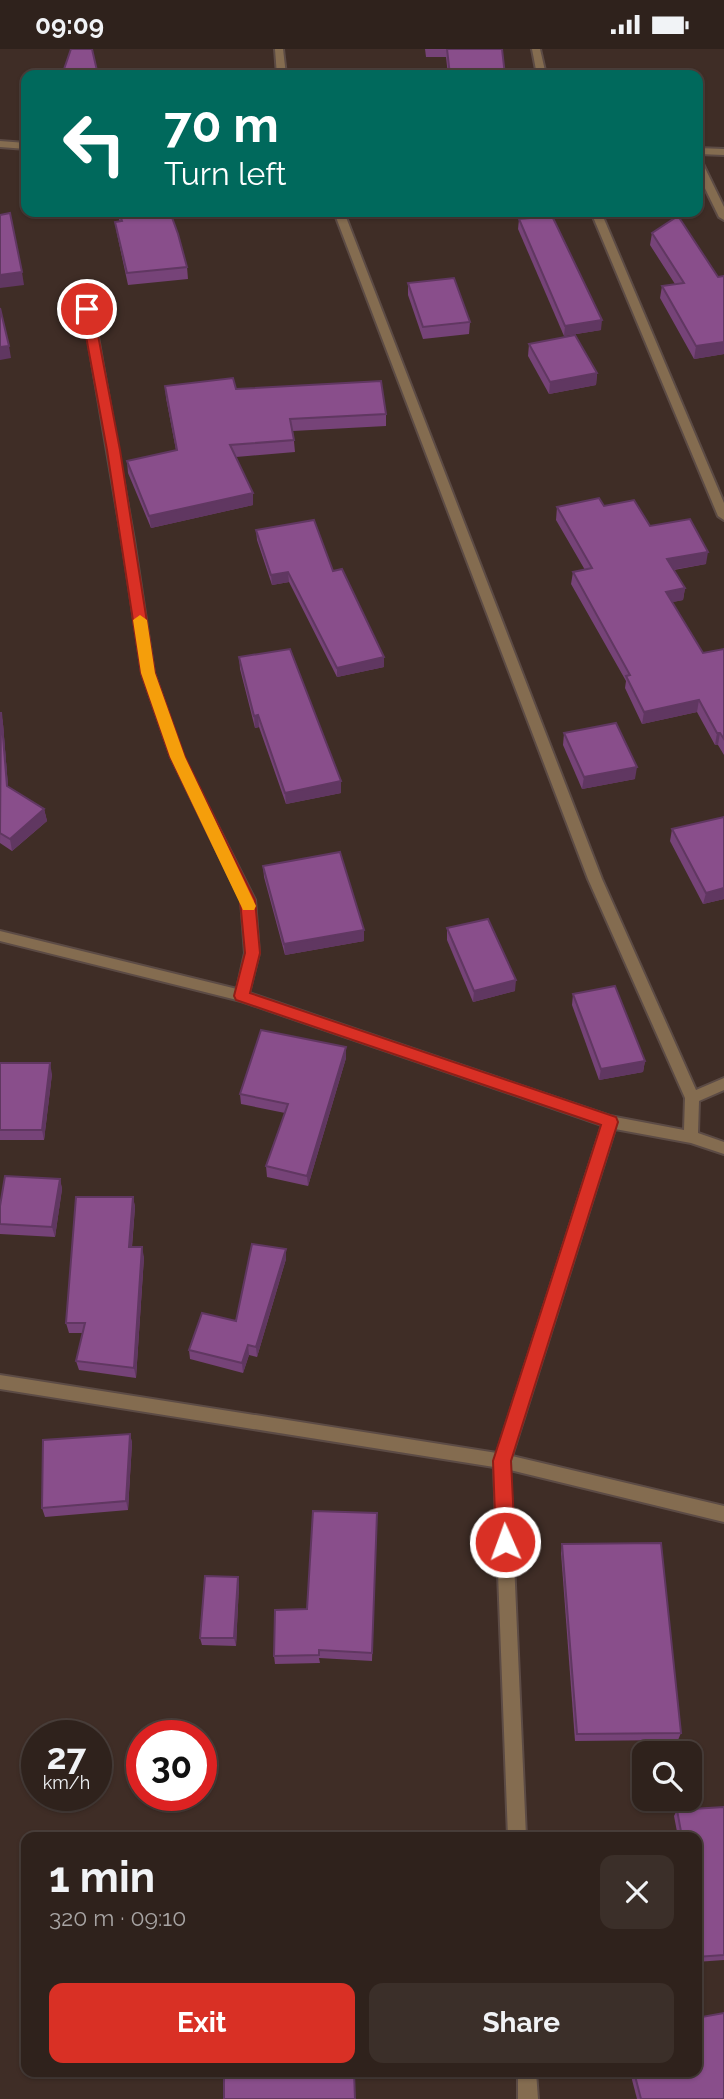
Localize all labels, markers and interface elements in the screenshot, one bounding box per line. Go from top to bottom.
text: 09:09 [35,10,104,40]
text: 70 m [164,96,279,153]
icon: left [49,98,140,189]
text: Turn left [164,155,286,192]
pin [57,279,117,339]
icon: arrive [68,290,106,328]
position arrow [468,1505,542,1579]
speed limit sign: 30 [126,1720,217,1811]
text: 27 [47,1736,86,1777]
map controls [632,1741,702,1811]
button: search [632,1741,702,1811]
text: km/h [43,1772,90,1793]
text: 1 min [49,1853,155,1902]
button: close [600,1855,674,1929]
text: 320 m · 09:10 [49,1904,186,1931]
button: Exit [49,1983,355,2063]
button: Share [369,1983,674,2063]

